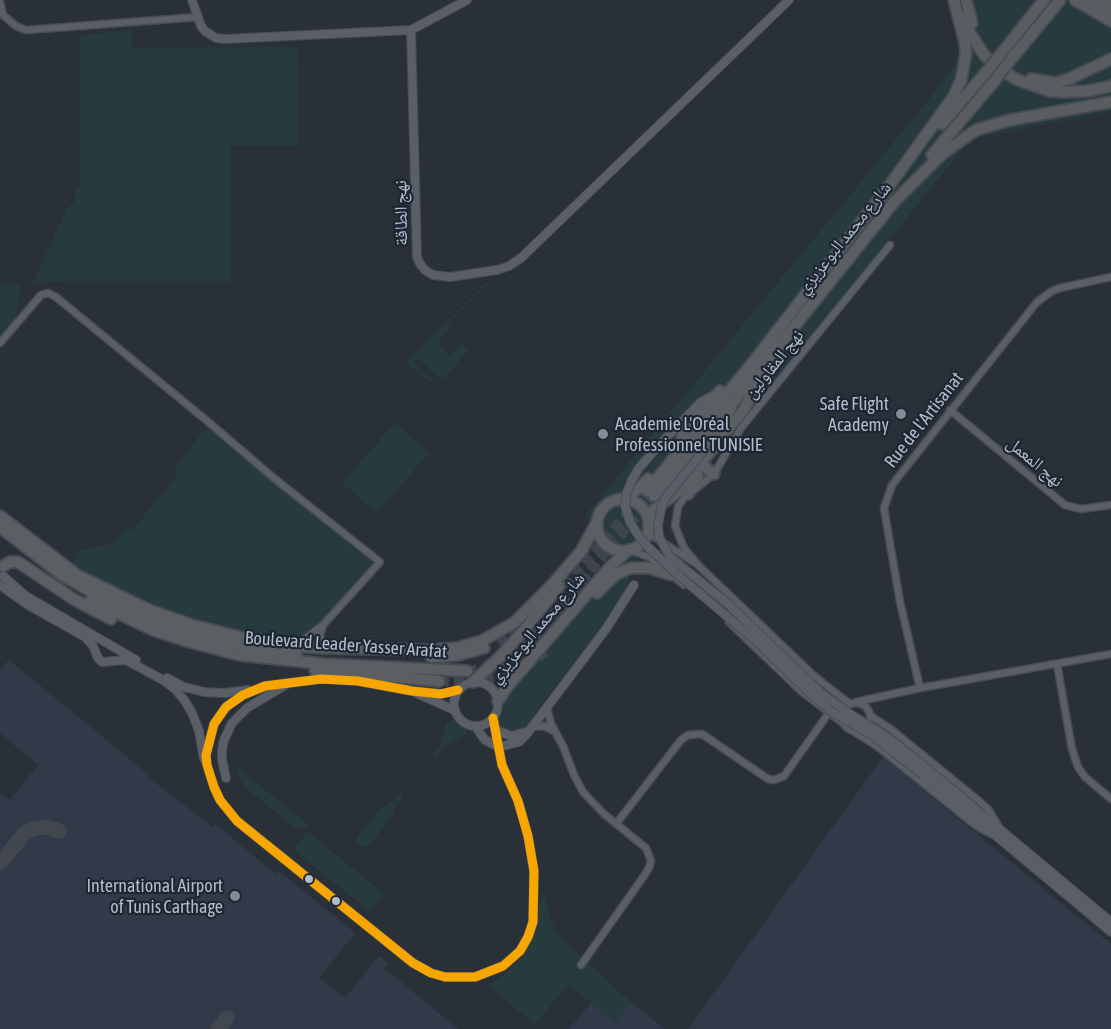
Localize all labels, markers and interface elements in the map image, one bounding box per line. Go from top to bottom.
street label: شارع محمد البوعزيزي [792,178,896,298]
street label: نهج الطاقة [390,180,412,246]
street label: نهج المقاولين [740,325,808,403]
street label: Rue de l'Artisanat [880,368,968,472]
place label: Safe Flight Academy [820,393,889,436]
marker: Safe Flight Academy [894,407,908,421]
place label: Academie L'Oréal Professionnel TUNISIE [615,413,762,456]
marker: Academie L'Oréal Professionnel TUNISIE [596,427,610,441]
street label: نهج المعمل [1002,432,1068,492]
street label: شارع محمد البوعزيزي [484,568,590,688]
street label: Boulevard Leader Yasser Arafat [244,627,448,663]
unlabelled marker [303,873,315,885]
place label: International Airport of Tunis Carthage [86,875,223,918]
marker: International Airport of Tunis Carthage [228,889,242,903]
unlabelled marker [330,895,342,907]

